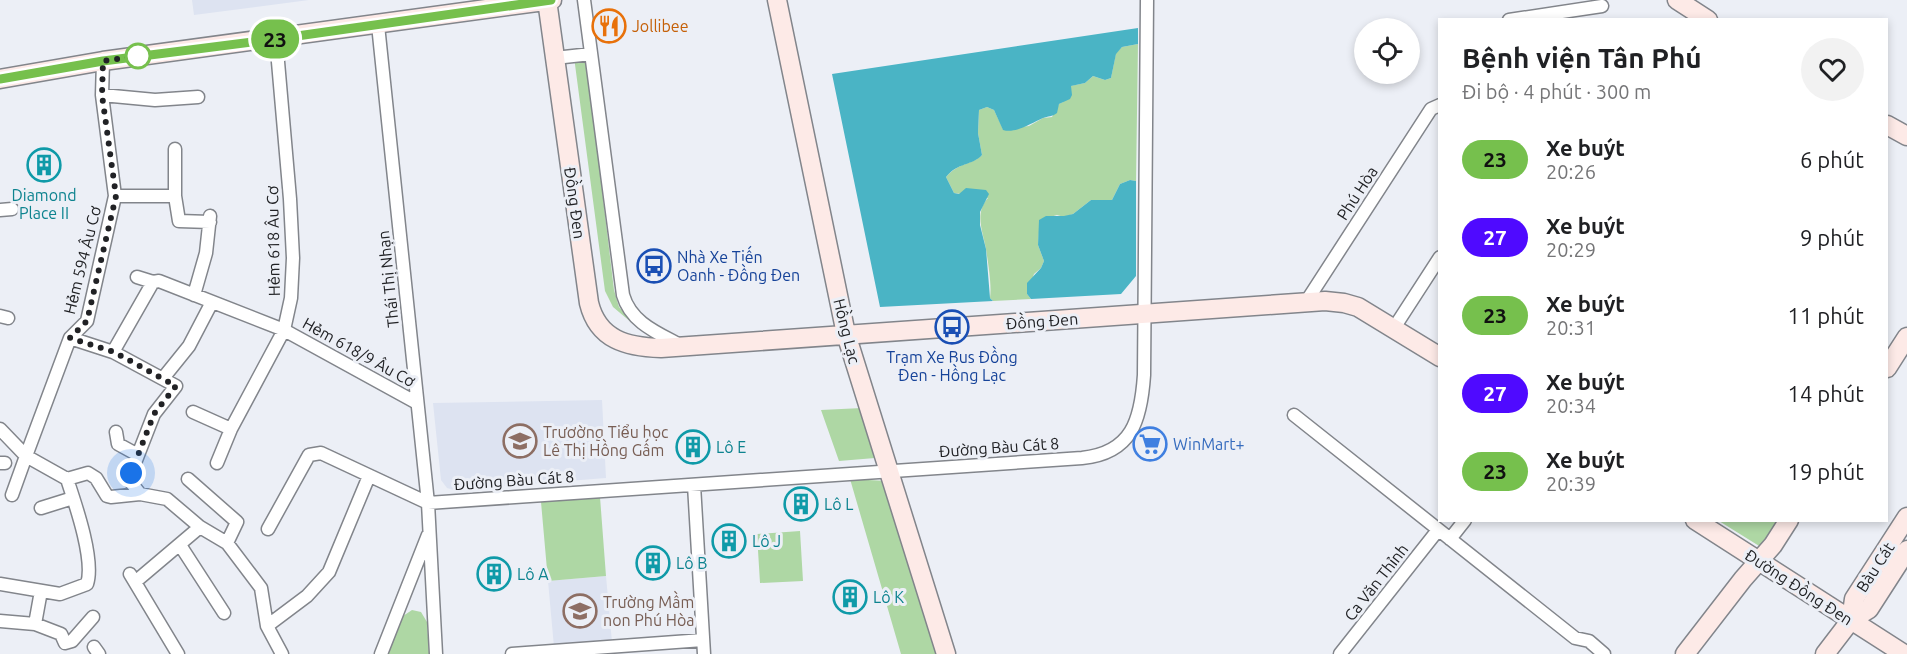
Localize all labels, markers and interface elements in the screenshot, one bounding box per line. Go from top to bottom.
restaurant icon: Jollibee [591,8,627,44]
place label: Jollibee [632,17,689,35]
map controls [1354,18,1420,84]
button: locate [1354,18,1420,84]
line badge: 23 [248,20,302,58]
text: 23 [263,27,287,51]
button: heart [1801,38,1864,101]
text: Bệnh viện Tân Phú [1462,42,1702,73]
unlabelled marker [125,43,151,69]
text: Đi bộ · 4 phút · 300 m [1462,80,1651,103]
text: Xe buýt [1546,135,1625,160]
building icon: Diamond Place II [26,147,62,183]
text: 23 [1483,147,1507,171]
text: 6 phút [1800,147,1864,172]
text: 20:26 [1546,160,1596,183]
street label: Phú Hòa [1333,163,1381,223]
street label: Đồng Đen [561,166,592,240]
street label: Hẻm 618 Âu Cơ [262,185,283,297]
place label: Diamond Place II [11,186,77,222]
street label: Hẻm 594 Âu Cơ [59,203,104,316]
text: Xe buýt [1546,213,1625,238]
text: 27 [1483,225,1507,249]
text: 9 phút [1800,225,1864,250]
street label: Thái Thị Nhạn [374,230,402,328]
text: 20:29 [1546,238,1596,261]
place label: Nhà Xe Tiến Oanh - Đồng Đen [677,245,800,284]
bus stop icon: Nhà Xe Tiến Oanh - Đồng Đen [636,248,672,284]
text: Xe buýt [1546,291,1625,316]
street label: Hồng Lạc [830,296,867,366]
text: 23 [1483,303,1507,327]
text: 11 phút [1788,303,1864,328]
street label: Đồng Đen [1005,307,1079,333]
bus stop icon: Trạm Xe Bus Đồng Đen - Hồng Lạc [934,309,970,345]
street label: Hẻm 618/9 Âu Cơ [300,313,419,391]
text: 20:31 [1546,316,1596,339]
place label: Trạm Xe Bus Đồng Đen - Hồng Lạc [886,345,1018,384]
text: Xe buýt [1546,369,1625,394]
text: 27 [1483,381,1507,405]
text: 14 phút [1788,381,1864,406]
text: 20:34 [1546,394,1596,417]
school or university icon: Trươờng Tiểu học Lê Thị Hồng Gấm [502,423,538,459]
place label: Trươờng Tiểu học Lê Thị Hồng Gấm [543,423,669,459]
supermarket icon: WinMart+ [1132,426,1168,462]
building icon: Lô E [675,429,711,465]
street label: Đường Bàu Cát 8 [938,434,1060,460]
place label: WinMart+ [1173,435,1245,453]
place label: Lô E [716,438,746,456]
text: Xe buýt [1546,447,1625,472]
your location [116,458,146,488]
text: 23 [1483,459,1507,483]
text: 19 phút [1788,459,1864,484]
street label: Đường Bàu Cát 8 [453,467,575,493]
text: 20:39 [1546,472,1596,495]
building icon: Lô L [783,486,819,522]
place label: Lô L [824,495,853,513]
building icon: Lô J [711,523,747,559]
place label: Lô J [752,532,781,550]
street label: Bàu Cát [1852,538,1898,595]
street label: Ca Văn Thỉnh [1340,540,1412,624]
street label: Đường Đồng Đen [1742,543,1858,629]
building icon: Lô B [635,545,671,581]
place label: Lô B [676,554,707,572]
building icon: Lô A [476,556,512,592]
place label: Lô A [517,565,549,583]
building icon: Lô K [832,579,868,615]
place label: Lô K [873,588,904,606]
place label: Trường Mầm non Phú Hòa [603,590,695,629]
school or university icon: Trường Mầm non Phú Hòa [562,593,598,629]

